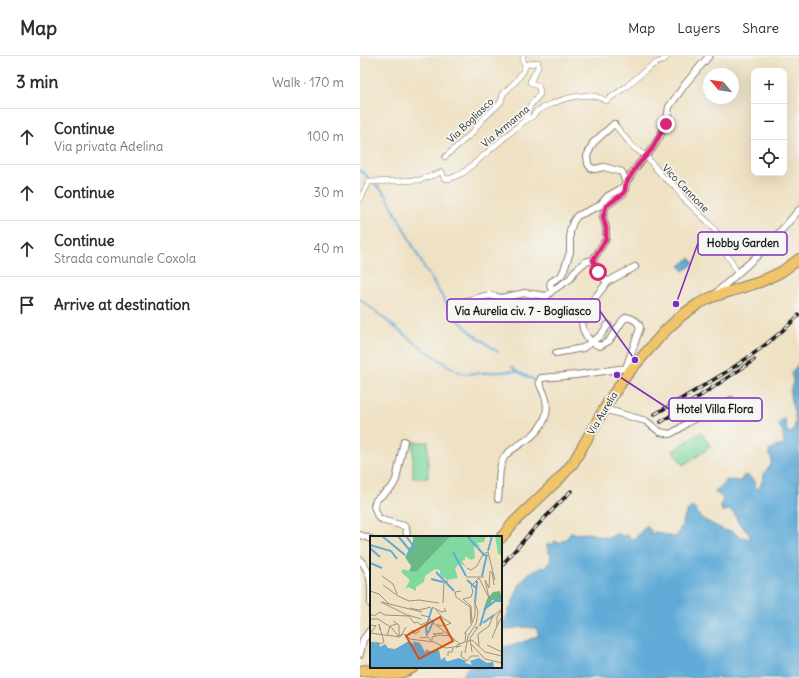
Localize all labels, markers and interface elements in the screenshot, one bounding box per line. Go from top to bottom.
text: Map [20,16,57,40]
text: Map [628,19,655,37]
text: Layers [677,19,720,37]
text: Share [742,19,779,37]
north arrow [703,68,739,104]
map controls [751,68,787,176]
button: + [751,68,787,104]
text: 3 min [16,71,58,93]
text: Walk · 170 m [272,74,344,91]
street label: Via Bogliasco [444,95,497,146]
street label: Via Armanna [479,102,532,150]
button: − [751,104,787,140]
route end [657,115,675,133]
text: Continue [54,119,115,138]
icon: ahead [16,126,38,148]
text: 100 m [307,128,344,145]
text: Via privata Adelina [54,138,163,155]
button: locate [751,140,787,176]
street label: Vico Cannone [659,161,712,215]
icon: ahead [16,182,38,204]
text: Continue [54,183,115,202]
text: 30 m [314,184,344,201]
text: Continue [54,231,115,250]
callout: Hobby Garden [698,232,787,255]
text: Hobby Garden [707,236,780,251]
icon: ahead [16,238,38,260]
text: 40 m [313,240,344,257]
text: Strada comunale Coxola [54,250,196,267]
route start [589,263,607,281]
icon: arrive [16,294,38,316]
text: Arrive at destination [54,295,190,314]
callout: Via Aurelia civ. 7 - Bogliasco [447,299,600,322]
text: Via Aurelia civ. 7 - Bogliasco [455,304,591,319]
street label: Via Aurelia [584,389,621,437]
callout: Hotel Villa Flora [669,398,762,421]
text: Hotel Villa Flora [676,402,754,416]
inset map [370,536,502,668]

